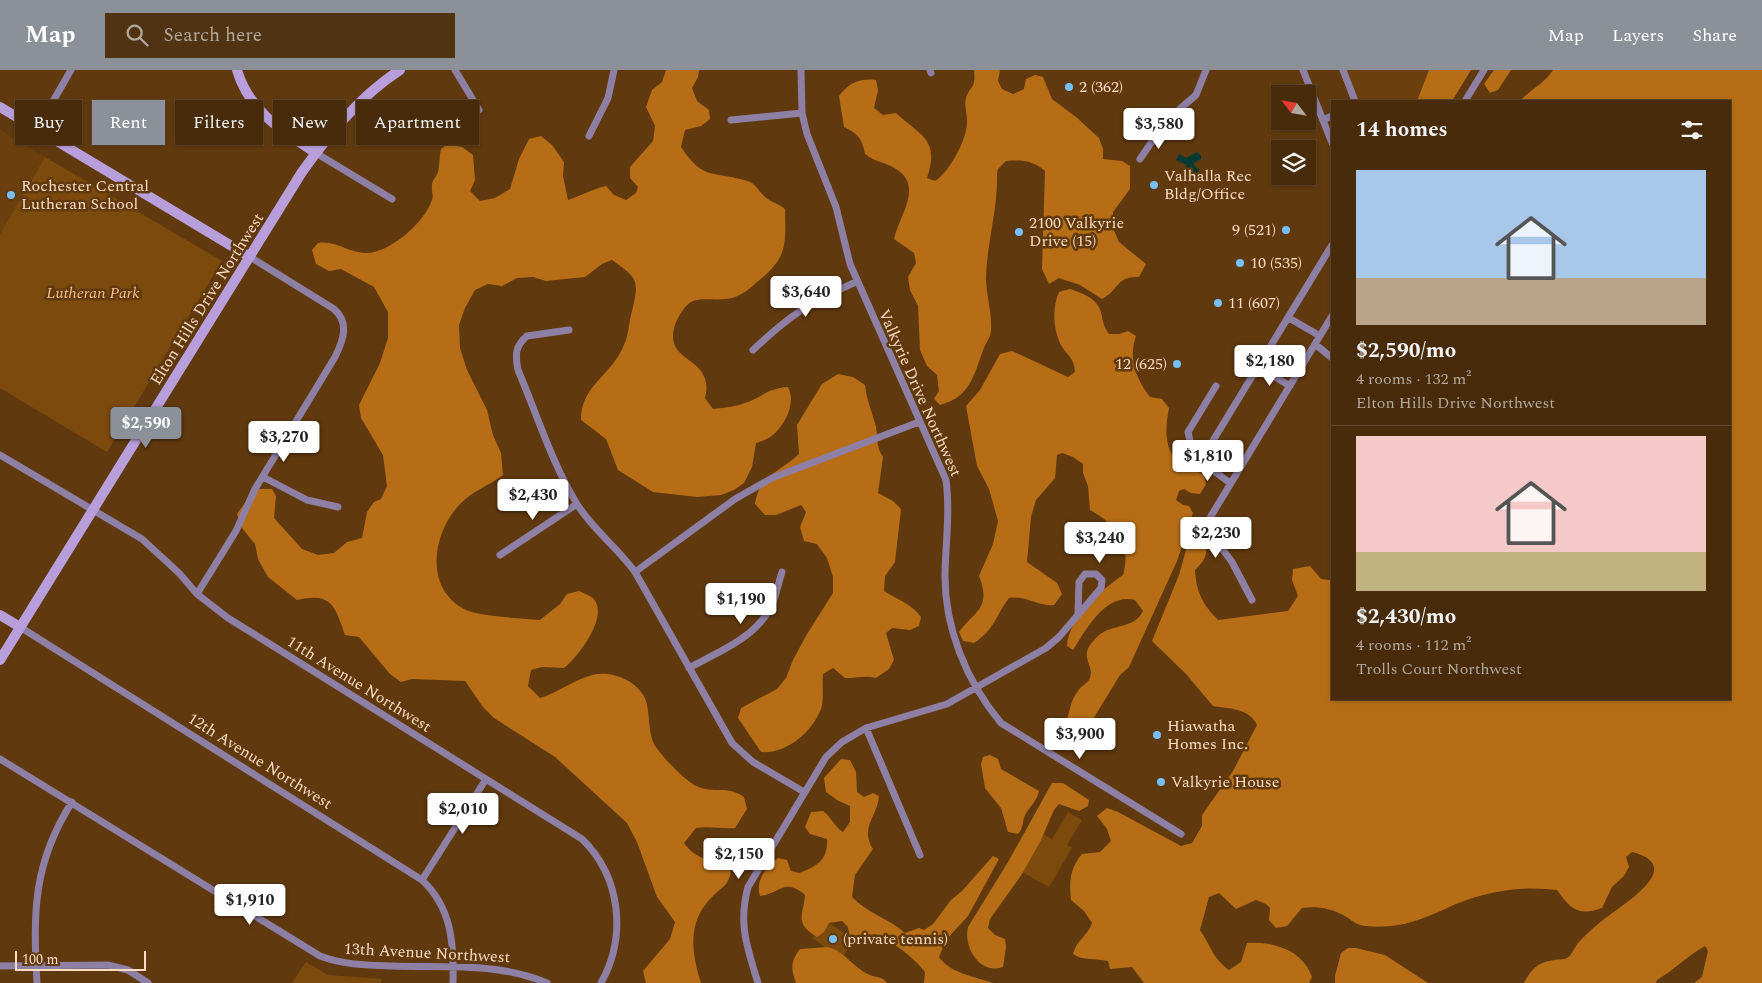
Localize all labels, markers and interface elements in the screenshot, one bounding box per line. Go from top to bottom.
search box [105,13,455,58]
text: Map [25,17,75,53]
icon: search [123,21,151,49]
text: Search here [163,21,262,50]
text: Map [1548,22,1584,49]
text: Layers [1612,22,1664,49]
text: Share [1692,22,1737,49]
place label: 2 (362) [1079,75,1123,99]
marker: 2 (362) [1063,81,1075,93]
north arrow [1271,85,1316,130]
map controls [1271,85,1316,185]
chip: Buy [15,100,82,145]
chip: Rent [92,100,165,145]
chip: Filters [175,100,263,145]
chip: New [273,100,346,145]
chip: Apartment [356,100,479,145]
pin: $3,580 [1118,108,1200,150]
text: $3,580 [1134,112,1184,136]
text: 14 homes [1356,114,1448,146]
icon: filters [1678,116,1706,144]
button: layers [1271,140,1316,185]
place label: Valhalla Rec Bldg/Office [1164,164,1252,206]
place label: Rochester Central Lutheran School [21,174,149,216]
marker: Valhalla Rec Bldg/Office [1148,179,1160,191]
marker: Rochester Central Lutheran School [5,189,17,201]
icon: home [1486,203,1576,293]
street label: Elton Hills Drive Northwest [144,208,270,390]
place label: 2100 Valkyrie Drive (15) [1029,211,1124,253]
place label: 9 (521) [1232,218,1276,242]
marker: 9 (521) [1280,224,1292,236]
marker: 2100 Valkyrie Drive (15) [1013,226,1025,238]
place label: 10 (535) [1250,251,1302,275]
marker: 10 (535) [1234,257,1246,269]
pin: $3,640 [765,276,847,318]
text: $3,640 [781,280,831,304]
park label: Lutheran Park [46,281,140,305]
place label: 11 (607) [1228,291,1280,315]
marker: 11 (607) [1212,297,1224,309]
street label: Valkyrie Drive Northwest [872,305,968,481]
text: $2,590/mo [1356,335,1456,367]
pin: $2,180 [1229,344,1311,387]
text: $2,180 [1245,349,1295,373]
place label: 12 (625) [1115,352,1167,376]
marker: 12 (625) [1171,358,1183,370]
text: 4 rooms · 132 m² [1356,367,1471,391]
text: Elton Hills Drive Northwest [1356,391,1555,415]
pin: $2,590 [105,406,187,449]
text: $2,590 [121,411,171,435]
pin: $3,270 [243,420,325,463]
text: $3,270 [259,425,309,449]
pin: $1,810 [1167,440,1249,482]
text: $1,810 [1183,444,1233,468]
icon: home [1486,468,1576,558]
pin: $2,430 [492,478,574,521]
text: $2,430 [508,483,558,507]
pin: $2,230 [1175,516,1257,559]
text: $2,230 [1191,521,1241,545]
pin: $3,240 [1059,522,1141,564]
text: $3,240 [1075,526,1125,550]
pin: $1,190 [700,582,782,625]
text: $1,190 [716,587,766,611]
text: $2,430/mo [1356,601,1456,633]
street label: 11th Avenue Northwest [282,630,436,738]
text: 4 rooms · 112 m² [1356,633,1471,657]
text: Trolls Court Northwest [1356,657,1522,681]
street label: 12th Avenue Northwest [183,707,337,815]
place label: Hiawatha Homes Inc. [1167,714,1248,756]
pin: $3,900 [1039,718,1121,760]
text: $3,900 [1055,722,1105,746]
marker: Hiawatha Homes Inc. [1151,729,1163,741]
place label: Valkyrie House [1171,770,1279,794]
marker: Valkyrie House [1155,776,1167,788]
pin: $2,010 [422,792,504,835]
text: $2,010 [438,797,488,821]
pin: $2,150 [698,838,780,880]
text: $2,150 [714,842,764,866]
pin: $1,910 [209,884,291,926]
text: $1,910 [225,888,275,912]
place label: (private tennis) [843,927,948,951]
marker: (private tennis) [827,933,839,945]
street label: 13th Avenue Northwest [343,937,511,969]
scale bar [15,948,146,971]
text: 100 m [22,949,59,970]

